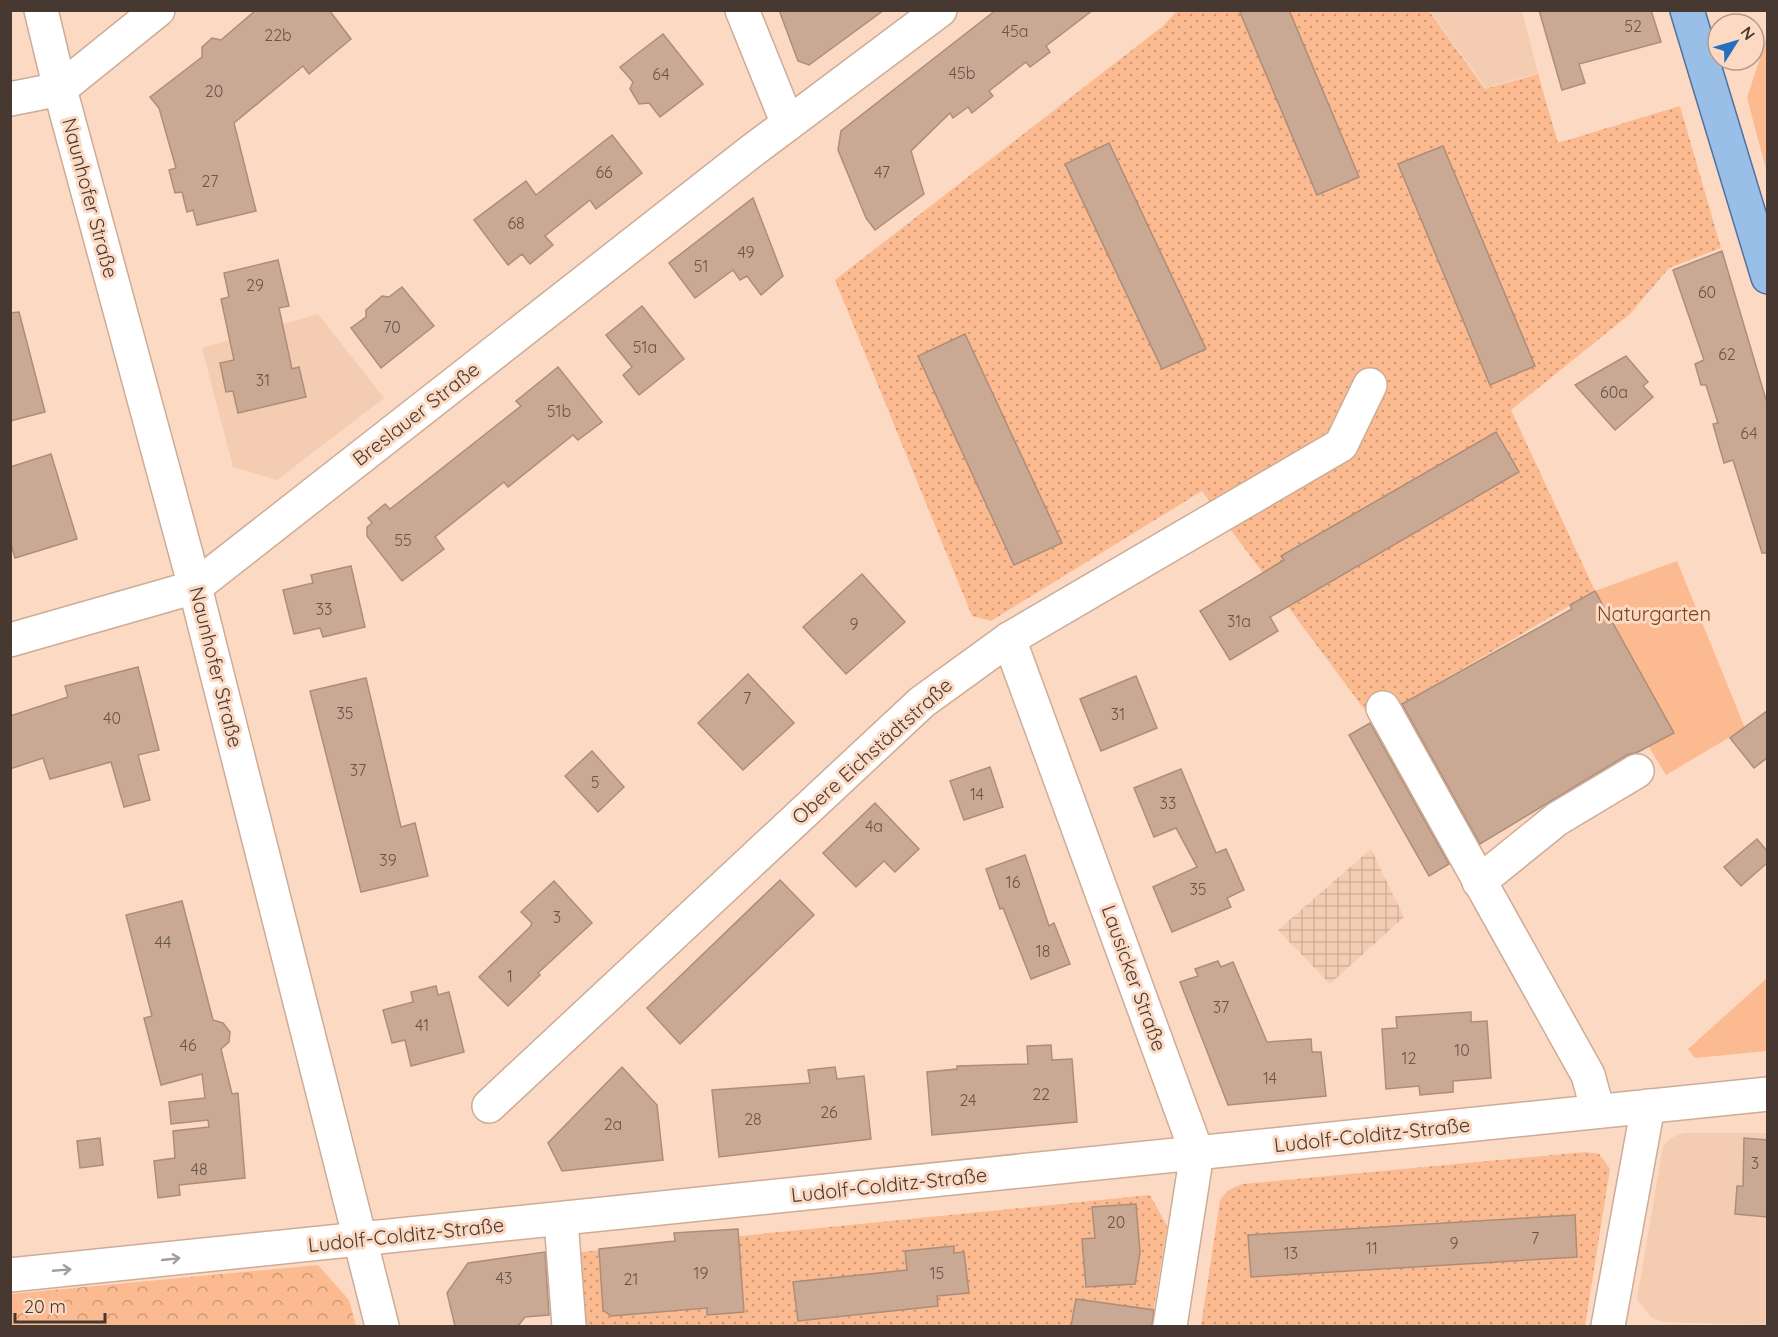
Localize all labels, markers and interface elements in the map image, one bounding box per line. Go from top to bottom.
north arrow [1706,12,1766,72]
house number: 52 [1624,16,1642,36]
house number: 45a [1002,21,1028,41]
text: N [1736,22,1760,44]
house number: 22b [264,25,292,45]
house number: 45b [949,63,975,83]
house number: 64 [652,64,670,84]
house number: 20 [205,81,223,101]
street label: Naunhofer Straße [57,115,124,281]
house number: 66 [595,162,613,182]
house number: 47 [874,162,890,182]
house number: 27 [202,171,218,191]
house number: 68 [507,213,525,233]
house number: 49 [737,242,755,262]
house number: 51 [694,256,708,276]
house number: 29 [246,275,264,295]
house number: 60 [1698,282,1716,302]
house number: 70 [383,317,401,337]
house number: 51a [633,337,657,357]
house number: 62 [1718,344,1736,364]
street label: Breslauer Straße [347,356,484,471]
house number: 31 [256,370,270,390]
house number: 60a [1600,382,1628,402]
house number: 51b [547,401,571,421]
house number: 64 [1740,423,1758,443]
house number: 55 [394,530,412,550]
street label: Naunhofer Straße [184,584,249,750]
house number: 33 [316,599,332,619]
park label: Naturgarten [1597,601,1711,626]
house number: 31a [1227,611,1251,631]
house number: 9 [850,614,859,634]
street label: Obere Eichstädtstraße [786,672,957,829]
house number: 7 [743,688,751,708]
house number: 35 [336,703,354,723]
house number: 31 [1111,704,1125,724]
house number: 40 [103,708,121,728]
house number: 37 [350,760,366,780]
house number: 5 [591,772,599,792]
house number: 14 [970,784,984,804]
house number: 33 [1160,793,1176,813]
house number: 4a [865,816,883,836]
house number: 39 [379,850,397,870]
house number: 16 [1006,872,1021,892]
house number: 35 [1189,879,1207,899]
street label: Lausicker Straße [1096,901,1173,1054]
house number: 3 [553,907,561,927]
house number: 44 [155,932,171,952]
house number: 18 [1036,941,1050,961]
house number: 1 [507,966,513,986]
house number: 37 [1213,997,1229,1017]
house number: 41 [415,1015,429,1035]
house number: 46 [179,1035,197,1055]
house number: 10 [1454,1040,1470,1060]
house number: 12 [1402,1048,1417,1068]
house number: 14 [1263,1068,1277,1088]
house number: 22 [1032,1084,1050,1104]
house number: 24 [959,1090,977,1110]
house number: 26 [820,1102,838,1122]
house number: 28 [744,1109,762,1129]
street label: Ludolf-Colditz-Straße [1273,1112,1471,1157]
house number: 2a [604,1114,622,1134]
house number: 3 [1751,1153,1759,1173]
house number: 48 [190,1159,208,1179]
street label: Ludolf-Colditz-Straße [790,1162,988,1207]
street label: Ludolf-Colditz-Straße [307,1212,505,1257]
house number: 20 [1107,1212,1125,1232]
house number: 7 [1531,1228,1539,1248]
house number: 9 [1450,1233,1459,1253]
house number: 11 [1366,1238,1378,1258]
house number: 13 [1284,1243,1298,1263]
one-way arrow [161,1254,181,1265]
house number: 19 [694,1263,708,1283]
house number: 15 [930,1263,944,1283]
one-way arrow [51,1264,71,1275]
house number: 43 [496,1268,512,1288]
house number: 21 [624,1269,638,1289]
scale bar [15,1286,105,1324]
text: 20 m [24,1295,66,1318]

